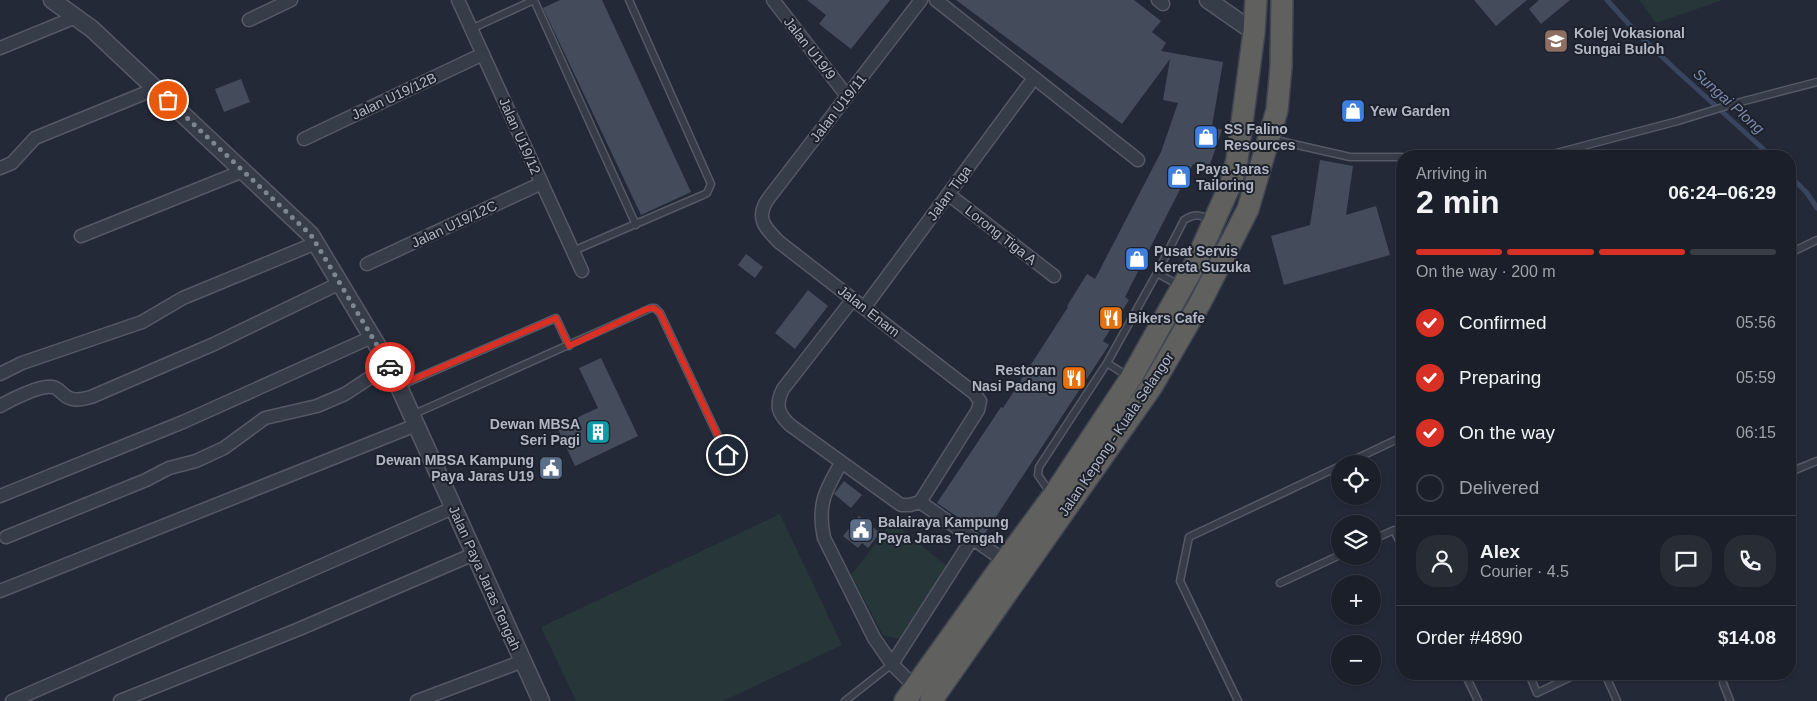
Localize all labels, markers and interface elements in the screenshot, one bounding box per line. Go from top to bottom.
street label: Jalan U19/9 [781,14,839,83]
place label: Kolej Vokasional Sungai Buloh [1574,25,1685,57]
school or university icon: Kolej Vokasional Sungai Buloh [1543,28,1569,54]
water label: Sungai Plong [1690,65,1768,138]
street label: Jalan U19/12B [349,69,439,123]
street label: Jalan U19/11 [807,71,870,145]
pin [147,79,189,121]
icon: bag [154,86,182,114]
street label: Jalan U19/12 [496,95,544,177]
shop icon: Yew Garden [1340,98,1366,124]
place label: Yew Garden [1370,103,1450,119]
place label: SS Falino Resources [1224,121,1296,153]
shop icon: SS Falino Resources [1193,124,1219,150]
place label: Paya Jaras Tailoring [1196,161,1269,193]
street label: Jalan Tiga [924,162,974,224]
shop icon: Paya Jaras Tailoring [1166,164,1192,190]
text: Arriving in [1416,165,1487,182]
text: 06:24–06:29 [1668,182,1776,203]
text: 2 min [1416,184,1500,220]
street label: Jalan U19/12C [409,197,499,251]
street label: Lorong Tiga A [962,202,1040,268]
place label: Pusat Servis Kereta Suzuka [1154,243,1251,275]
shop icon: Pusat Servis Kereta Suzuka [1124,246,1150,272]
text: On the way · 200 m [1416,263,1556,280]
street label: Jalan Enam [835,282,903,340]
restaurant icon: Bikers Cafe [1098,305,1124,331]
icon: check [1416,309,1444,337]
place label: Bikers Cafe [1128,310,1205,326]
text: Confirmed [1459,312,1547,333]
text: 05:56 [1736,314,1776,331]
courier [365,342,415,392]
street label: Jalan Kepong - Kuala Selangor [1055,349,1177,519]
icon: car [376,353,404,381]
place label: Restoran Nasi Padang [972,362,1056,394]
icon: check [1416,364,1444,392]
restaurant icon: Restoran Nasi Padang [1061,365,1087,391]
text: Preparing [1459,367,1541,388]
text: 05:59 [1736,369,1776,386]
place label: Dewan MBSA Seri Pagi [490,416,580,448]
building icon: Dewan MBSA Seri Pagi [585,419,611,445]
icon: check [1416,419,1444,447]
text: On the way [1459,422,1555,443]
text: 06:15 [1736,424,1776,441]
pin [706,434,748,476]
icon: home [713,441,741,469]
place label: Dewan MBSA Kampung Paya Jaras U19 [376,452,534,484]
public building icon: Dewan MBSA Kampung Paya Jaras U19 [538,455,564,481]
map controls [1331,455,1381,685]
button: locate [1331,455,1381,505]
text: Delivered [1459,477,1539,498]
street label: Jalan Paya Jaras Tengah [446,503,524,653]
place label: Balairaya Kampung Paya Jaras Tengah [878,514,1009,546]
button: layers [1331,515,1381,565]
public building icon: Balairaya Kampung Paya Jaras Tengah [848,517,874,543]
button: person [1416,535,1468,587]
button: chat [1660,535,1712,587]
button: phone [1724,535,1776,587]
text: Alex [1480,541,1520,562]
text: Courier · 4.5 [1480,563,1569,580]
button: + [1331,575,1381,625]
text: Order #4890 [1416,627,1523,648]
text: $14.08 [1718,627,1776,648]
button: − [1331,635,1381,685]

